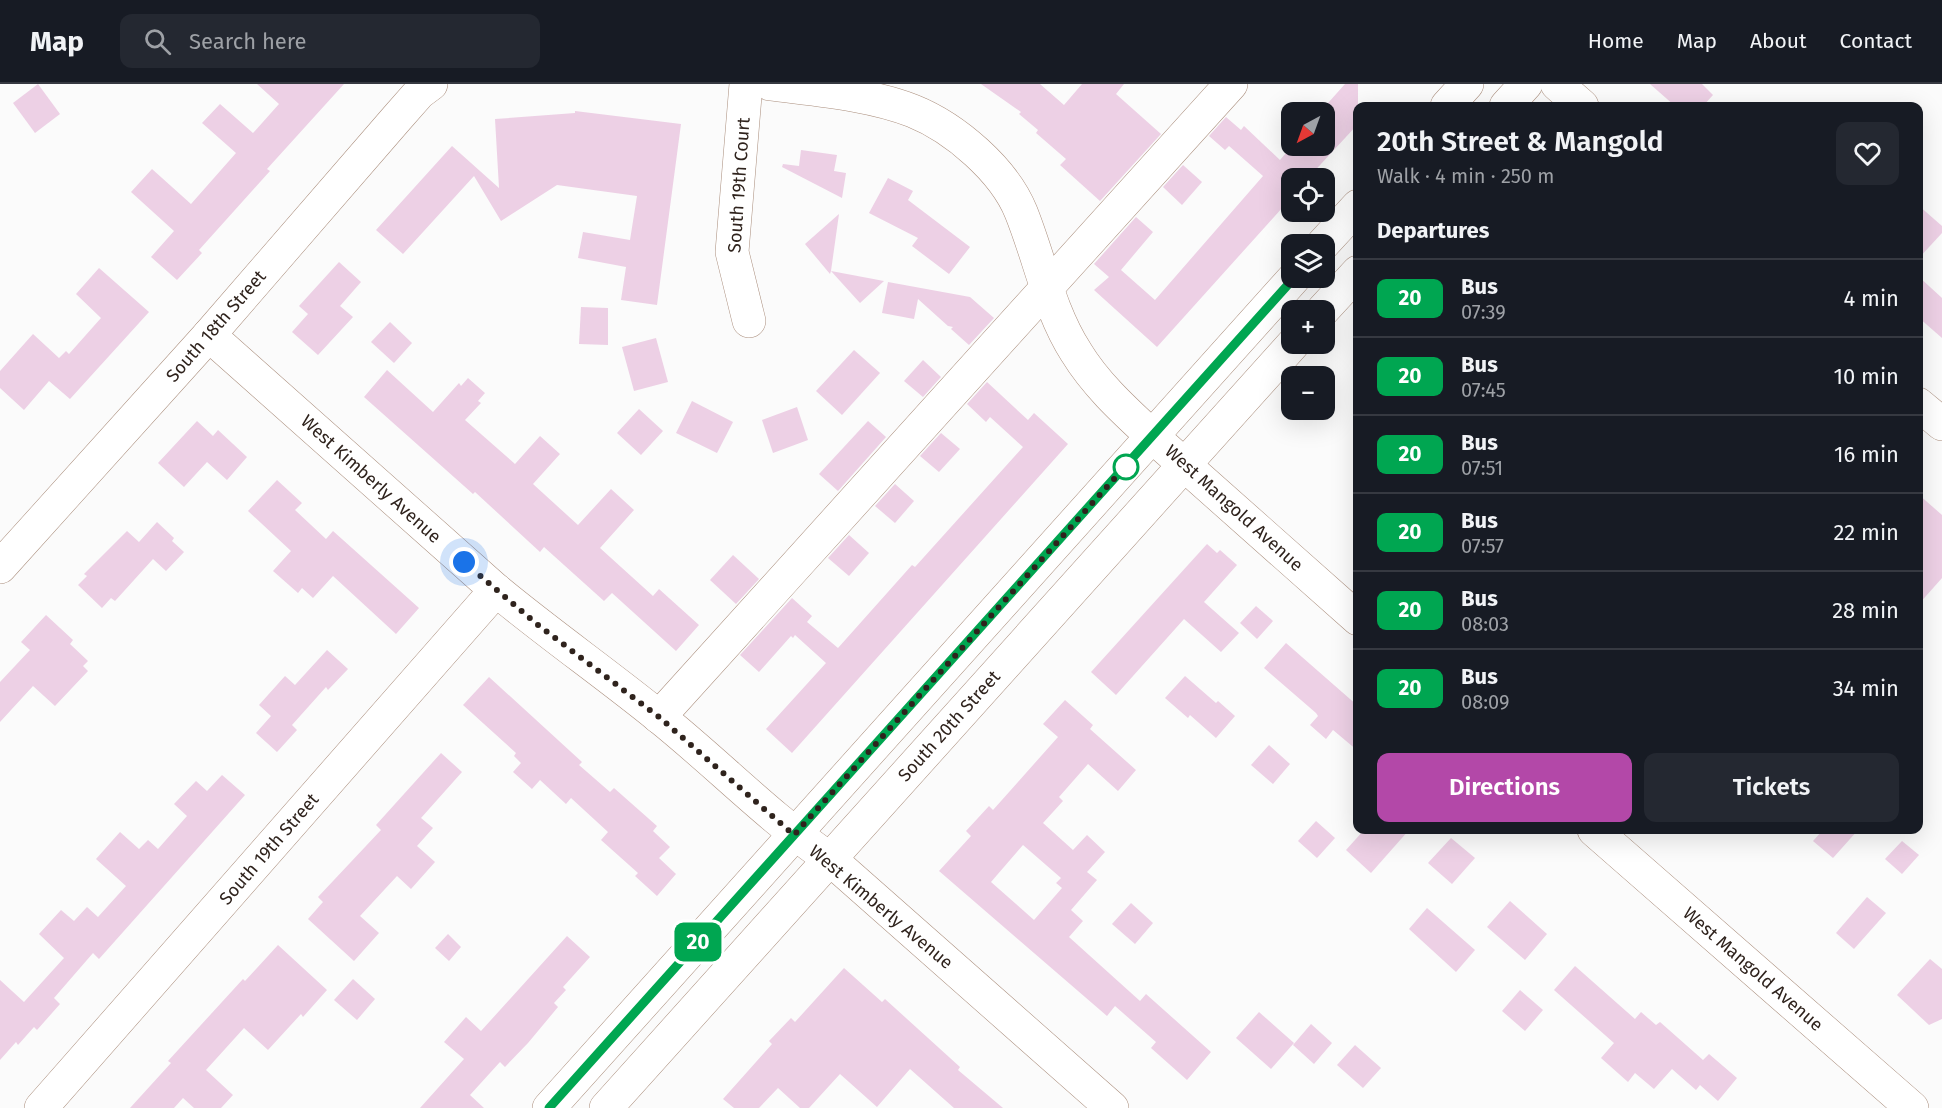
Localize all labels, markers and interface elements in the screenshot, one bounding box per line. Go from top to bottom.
search box [120,14,540,68]
text: Map [30,25,84,58]
icon: search [141,25,174,58]
text: Search here [189,28,307,55]
text: Home [1588,28,1644,54]
text: Map [1677,28,1717,54]
text: About [1750,28,1807,54]
text: Contact [1840,28,1912,54]
north arrow [1281,102,1335,156]
map controls [1281,102,1335,420]
street label: South 19th Court [723,116,755,254]
button: heart [1836,122,1899,185]
text: 20th Street & Mangold [1377,125,1664,158]
text: Walk · 4 min · 250 m [1377,164,1554,188]
button: locate [1281,168,1335,222]
text: Departures [1377,217,1489,244]
button: layers [1281,234,1335,288]
street label: South 18th Street [161,265,271,386]
text: Bus [1461,273,1498,300]
text: 20 [1398,285,1422,311]
text: 4 min [1844,285,1899,312]
button: + [1281,300,1335,354]
text: 07:39 [1461,300,1506,324]
text: Bus [1461,351,1498,378]
text: 20 [1398,363,1422,389]
text: 10 min [1833,363,1899,390]
button: − [1281,366,1335,420]
text: 07:45 [1461,378,1506,402]
street label: West Kimberly Avenue [296,410,446,548]
text: Bus [1461,429,1498,456]
street label: West Mangold Avenue [1160,440,1308,576]
text: 20 [1398,441,1422,467]
text: 16 min [1834,441,1899,468]
unlabelled marker [1113,454,1139,480]
text: 07:51 [1461,456,1503,480]
text: Bus [1461,507,1498,534]
text: 20 [1398,519,1422,545]
text: 22 min [1833,519,1899,546]
text: 07:57 [1461,534,1504,558]
your location [449,547,479,577]
text: Bus [1461,585,1498,612]
text: 20 [1398,597,1422,623]
text: 28 min [1832,597,1899,624]
text: 08:03 [1461,612,1509,636]
text: Bus [1461,663,1498,690]
street label: South 20th Street [893,665,1005,786]
text: 20 [1398,675,1422,701]
text: 34 min [1833,675,1899,702]
text: 08:09 [1461,690,1509,714]
button: Directions [1377,753,1632,822]
button: Tickets [1644,753,1899,822]
street label: South 19th Street [215,788,324,909]
street label: West Kimberly Avenue [805,840,957,974]
street label: West Mangold Avenue [1678,902,1828,1036]
line badge: 20 [671,922,725,962]
text: 20 [686,929,710,955]

